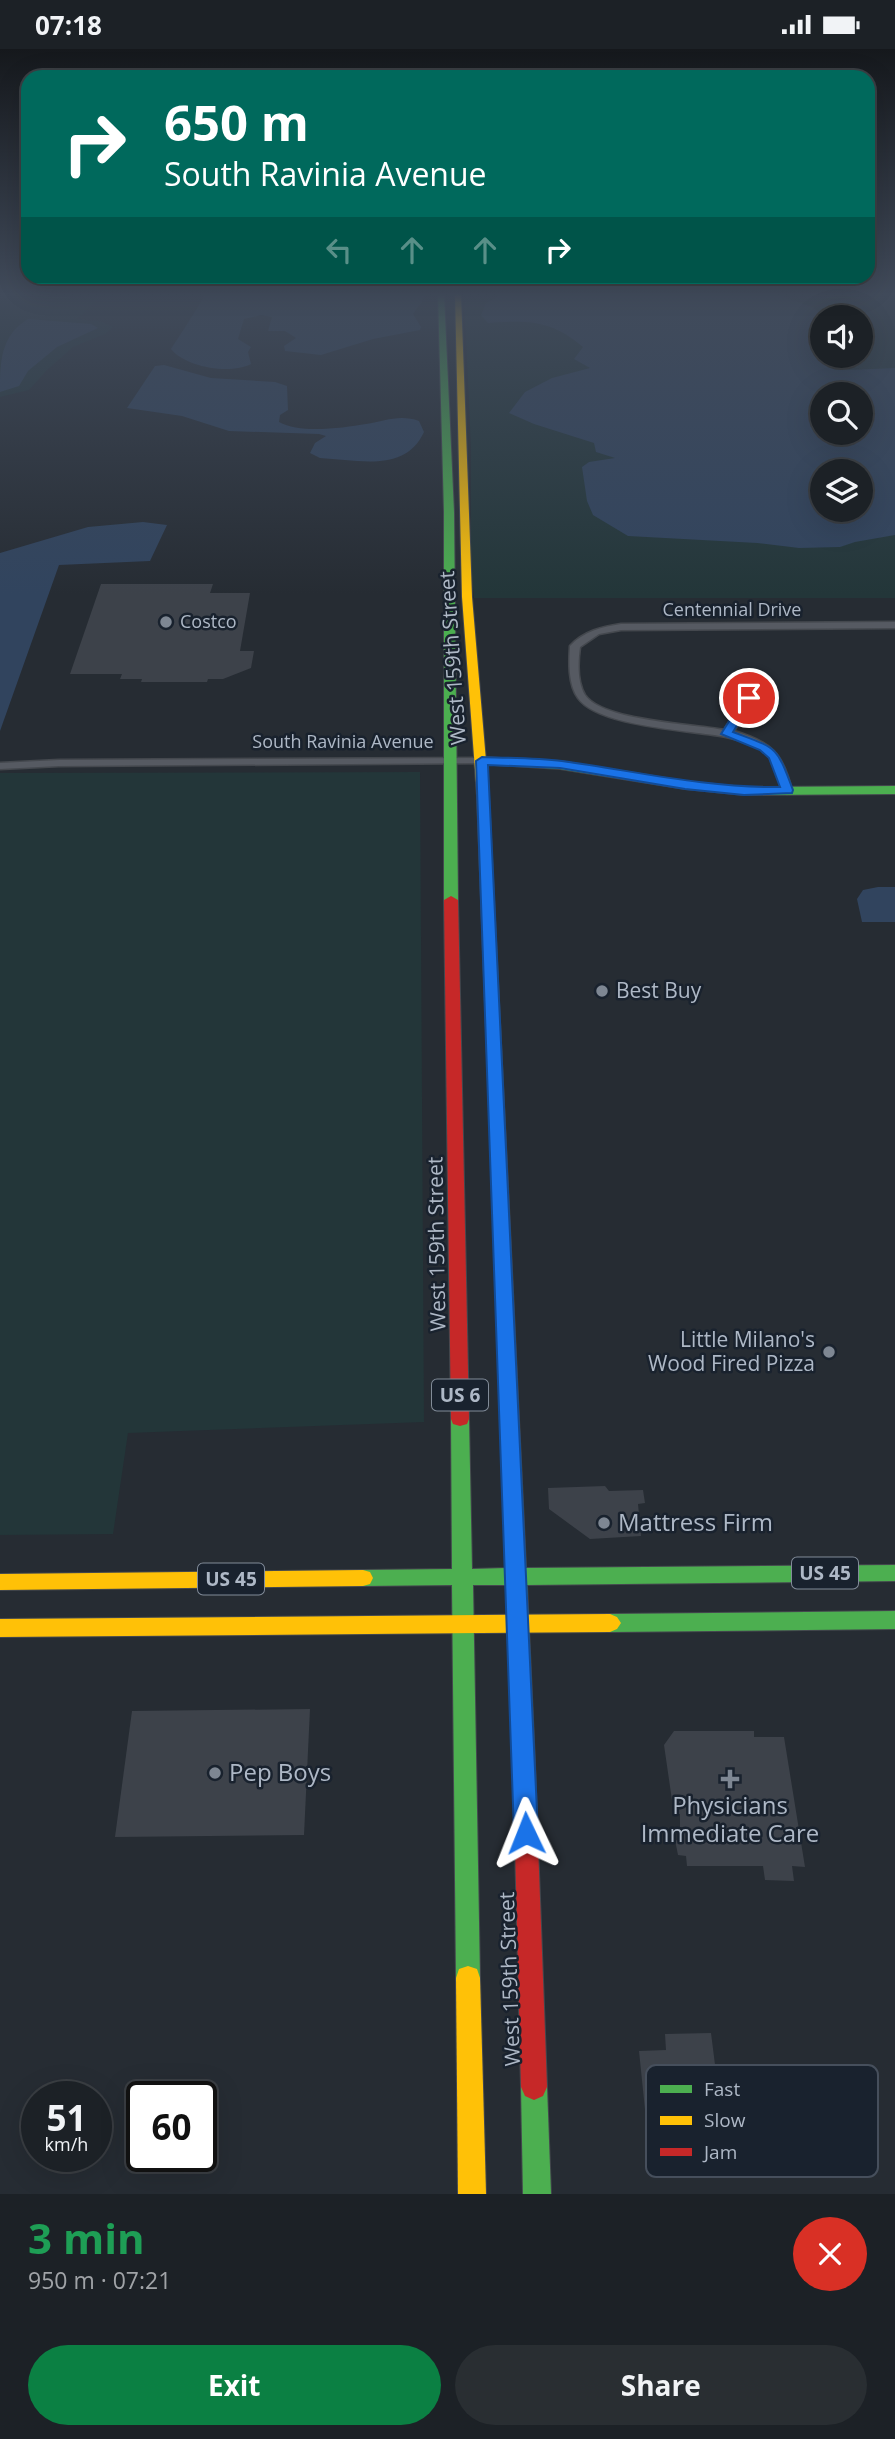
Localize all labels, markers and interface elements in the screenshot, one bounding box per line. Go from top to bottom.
text: 07:18 [35,7,102,43]
text: 650 m [164,89,309,155]
icon: right [49,98,140,189]
text: South Ravinia Avenue [164,152,487,195]
icon: left [320,231,358,269]
icon: ahead [393,231,431,269]
icon: ahead [466,231,504,269]
icon: right [539,231,577,269]
map controls [810,305,873,522]
button: sound [810,305,873,368]
button: search [810,382,873,445]
button: layers [810,459,873,522]
street label: West 159th Street [432,570,472,746]
street label: Centennial Drive [663,597,801,621]
place label: Costco [180,609,237,633]
marker: Costco [158,614,174,630]
pin [719,668,779,728]
icon: arrive [730,679,768,717]
street label: South Ravinia Avenue [252,729,434,753]
place label: Best Buy [616,976,702,1004]
marker: Best Buy [594,983,610,999]
street label: West 159th Street [420,1156,452,1332]
place label: Little Milano's Wood Fired Pizza [648,1325,815,1377]
marker: Little Milano's Wood Fired Pizza [821,1344,837,1360]
road number: US 6 [432,1379,488,1411]
place label: Mattress Firm [618,1505,773,1538]
marker: Mattress Firm [596,1515,612,1531]
road number: US 45 [792,1557,858,1589]
road number: US 45 [198,1563,264,1595]
place label: Pep Boys [229,1755,331,1788]
marker: Pep Boys [207,1765,223,1781]
marker: Physicians Immediate Care [720,1769,740,1789]
place label: Physicians Immediate Care [641,1788,819,1849]
position arrow [489,1796,563,1870]
street label: West 159th Street [492,1891,526,2067]
legend [646,2065,878,2177]
text: Fast [704,2076,740,2102]
speed limit sign: 60 [126,2081,217,2172]
text: 51 [46,2094,87,2141]
text: Slow [704,2107,746,2133]
text: km/h [45,2132,88,2156]
text: Jam [702,2139,737,2165]
text: 3 min [28,2209,145,2266]
button: close [793,2217,867,2291]
text: 950 m · 07:21 [28,2264,171,2296]
button: Exit [28,2345,441,2425]
button: Share [455,2345,867,2425]

